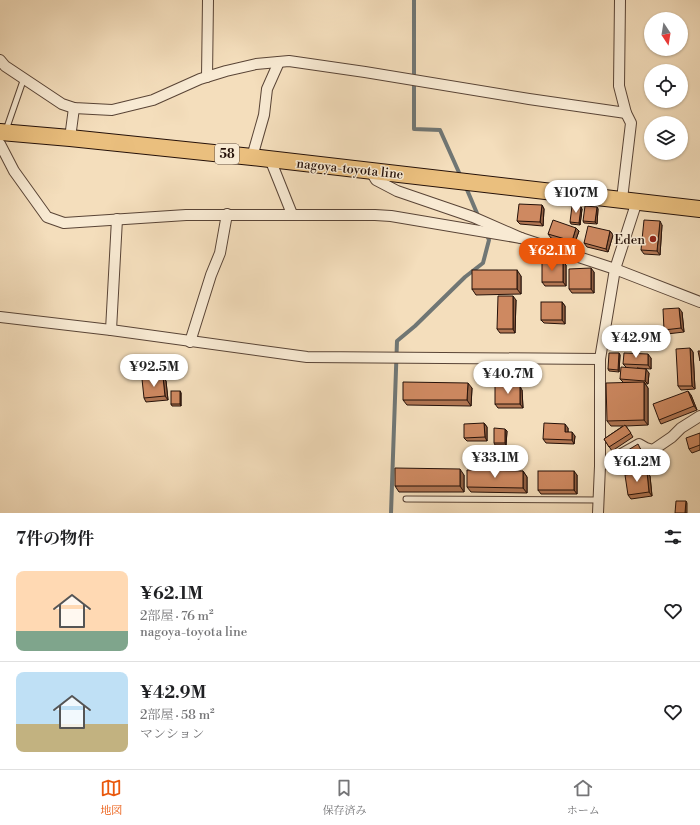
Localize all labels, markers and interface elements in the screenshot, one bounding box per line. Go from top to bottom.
north arrow [644,12,688,56]
map controls [644,12,688,160]
button: locate [644,64,688,108]
button: layers [644,116,688,160]
road number: 58 [215,144,239,164]
street label: nagoya-toyota line [296,155,405,183]
pin: ¥107M [548,180,604,214]
text: ¥107M [554,185,598,201]
place label: Eden [614,232,645,248]
marker: Eden [648,234,658,244]
pin: ¥62.1M [519,238,585,272]
text: ¥62.1M [528,243,576,259]
pin: ¥42.9M [603,325,669,359]
text: ¥42.9M [611,330,661,346]
pin: ¥92.5M [121,354,187,388]
text: ¥92.5M [129,359,179,375]
pin: ¥40.7M [475,361,541,395]
text: ¥40.7M [482,366,534,382]
pin: ¥33.1M [462,445,528,479]
pin: ¥61.2M [604,449,670,483]
text: ¥33.1M [471,450,519,466]
text: ¥61.2M [613,454,661,470]
icon: filters [662,526,684,548]
text: 7件の物件 [16,528,94,550]
text: ¥62.1M [140,583,203,605]
icon: home [48,587,96,635]
icon: heart [662,600,684,622]
text: 2部屋 · 76 m² [140,608,214,624]
text: nagoya-toyota line [140,624,247,640]
text: ¥42.9M [140,682,206,704]
icon: home [48,688,96,736]
icon: heart [662,701,684,723]
text: 2部屋 · 58 m² [140,707,215,723]
text: マンション [140,726,204,742]
tab: 地図 [100,777,122,818]
tab: 保存済み [322,777,366,818]
tab: ホーム [567,777,600,818]

